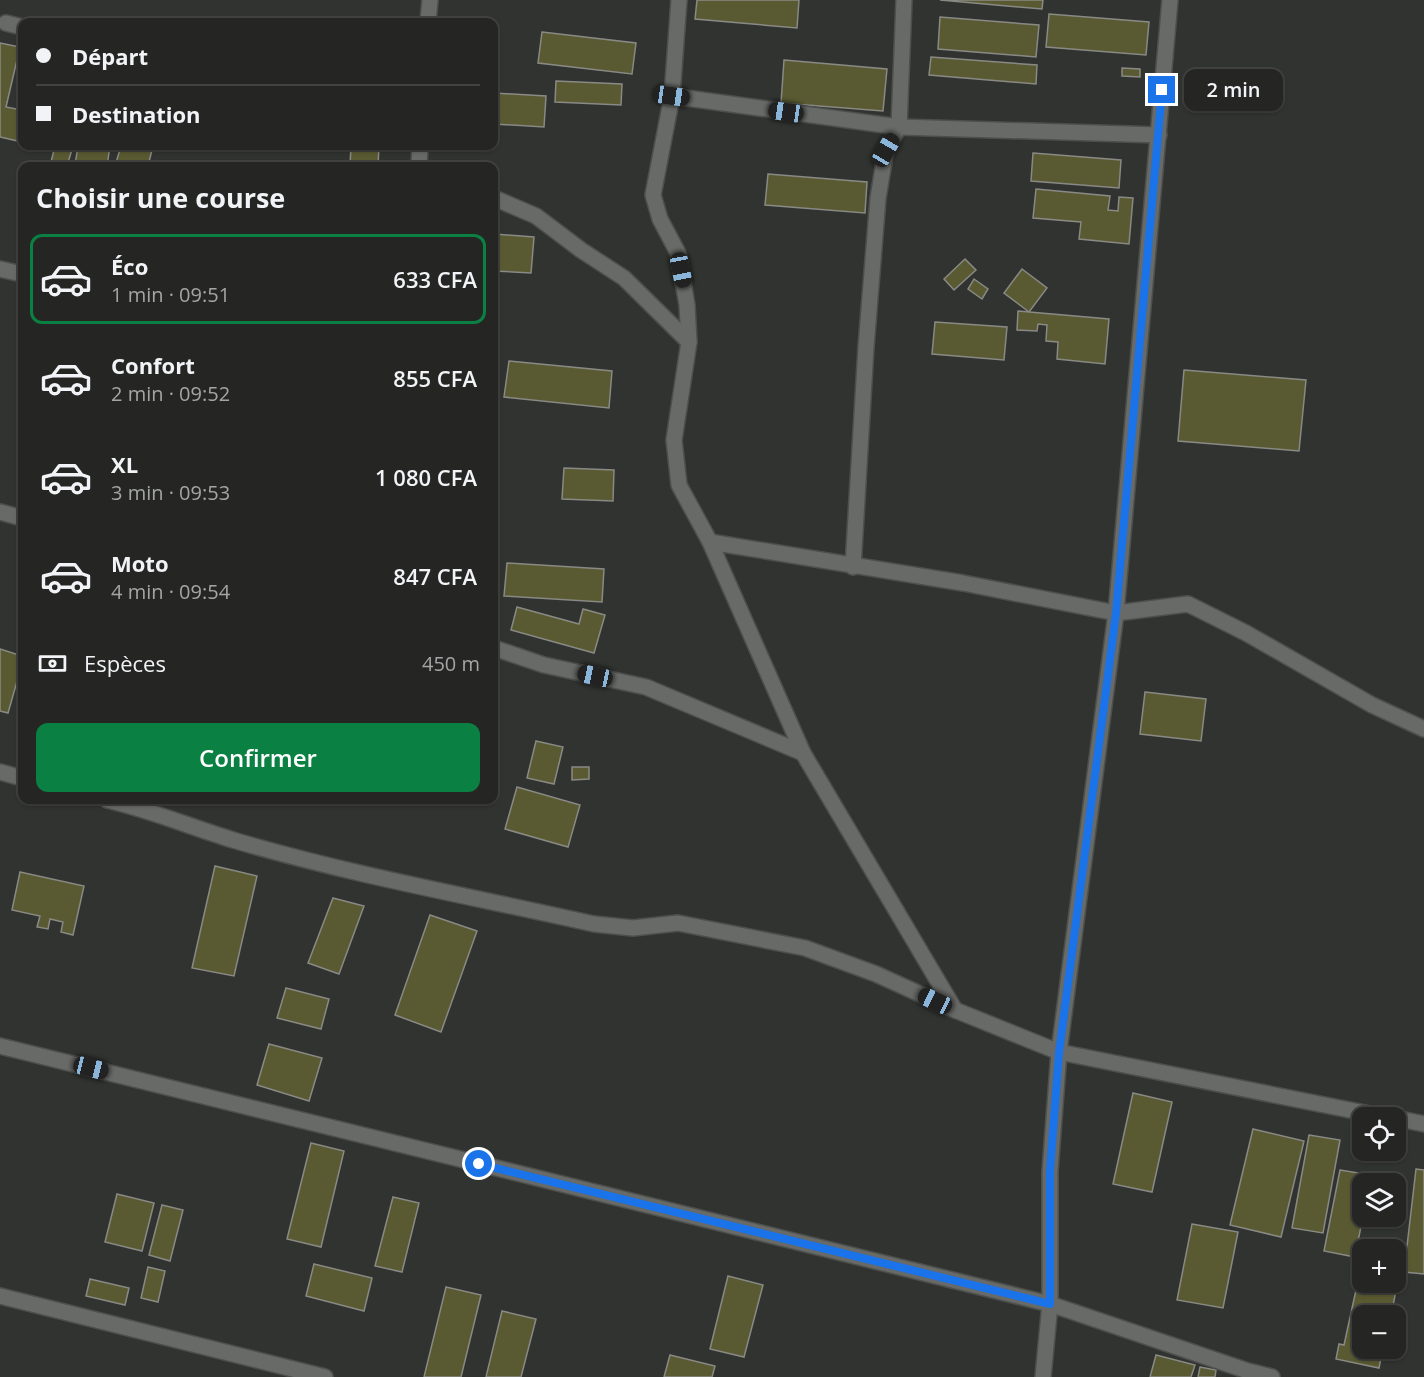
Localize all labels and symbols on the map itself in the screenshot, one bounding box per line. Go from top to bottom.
callout: 2 min [1183,69,1282,111]
route end [1148,76,1175,103]
car [653,85,691,107]
car [767,101,805,123]
car [869,130,903,170]
car [669,251,693,289]
car [576,663,614,689]
car [915,985,955,1017]
car [71,1055,111,1081]
route start [465,1150,492,1177]

